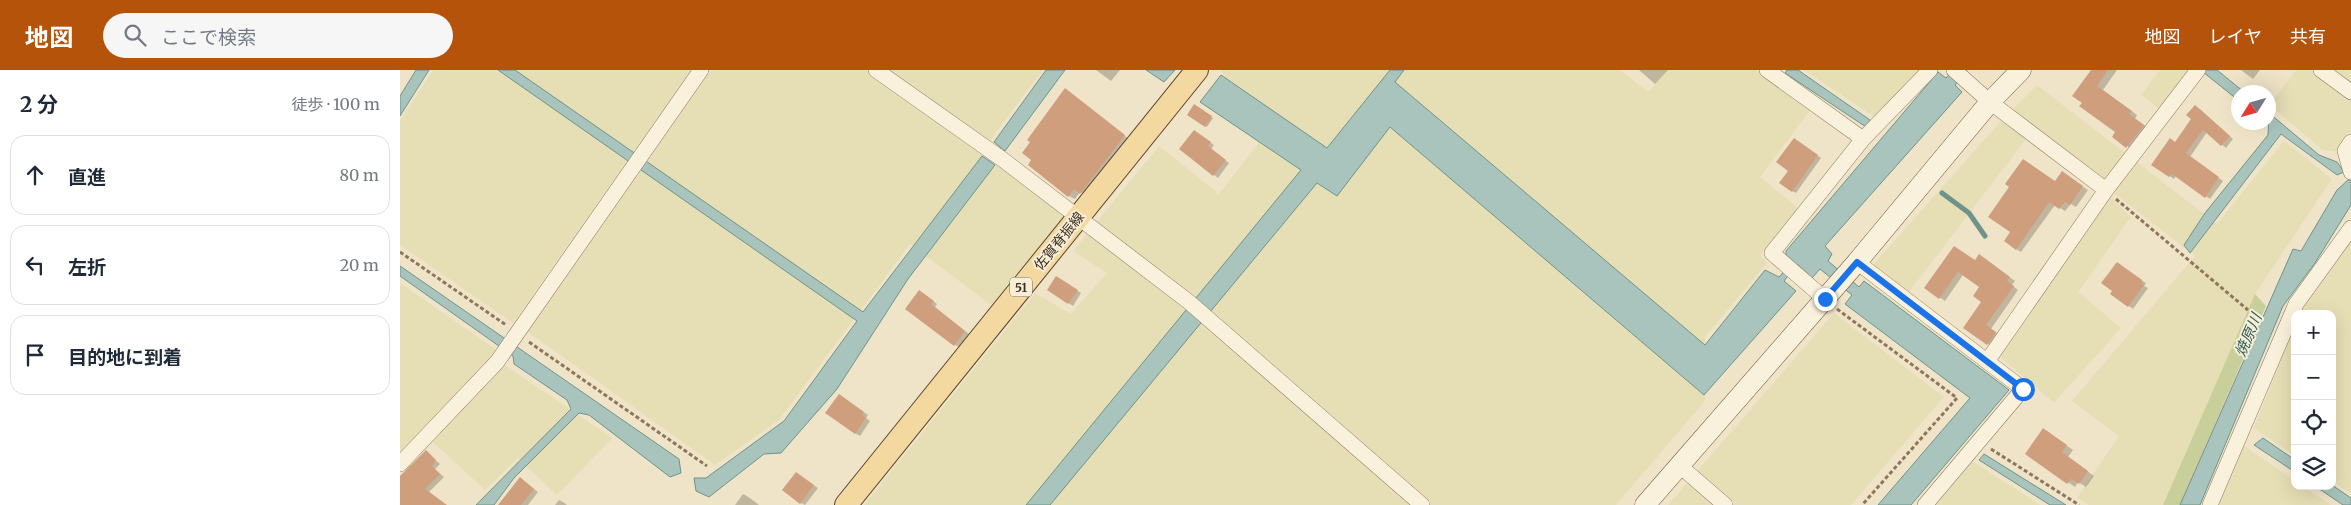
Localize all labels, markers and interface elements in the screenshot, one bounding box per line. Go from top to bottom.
search box [103,13,453,58]
icon: search [121,21,149,49]
text: 地図 [25,22,73,53]
text: ここで検索 [161,25,256,49]
text: 地図 [2145,25,2181,48]
text: レイヤ [2209,25,2262,48]
text: 共有 [2290,25,2326,48]
north arrow [2231,85,2276,130]
text: 2 分 [20,91,58,118]
text: 徒歩 · 100 m [292,94,380,114]
icon: ahead [21,161,49,189]
text: 直進 [68,165,106,189]
text: 80 m [340,165,379,185]
street label: 佐賀脊振線 [1030,208,1088,274]
icon: left [21,251,49,279]
text: 左折 [68,255,106,279]
text: 20 m [340,255,379,275]
road number: 51 [1010,278,1032,296]
route end [1814,288,1837,311]
water label: 焼原川 [2230,309,2266,359]
map controls [2291,310,2336,490]
button: + [2291,310,2336,355]
icon: arrive [21,341,49,369]
text: 目的地に到着 [68,345,182,369]
button: − [2291,355,2336,400]
route start [2012,378,2035,401]
button: locate [2291,400,2336,445]
button: layers [2291,445,2336,490]

